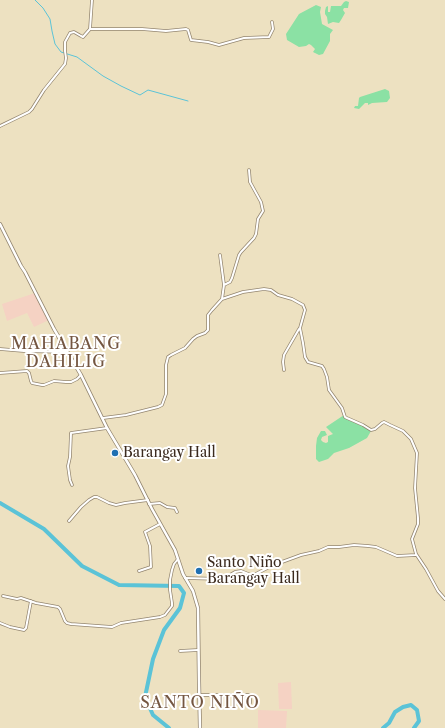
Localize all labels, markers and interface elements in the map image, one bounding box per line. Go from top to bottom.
district label: MAHABANG DAHILIG [11,334,121,372]
place label: Barangay Hall [123,445,216,461]
marker: Barangay Hall [110,448,120,458]
place label: Santo Niño Barangay Hall [207,555,300,588]
marker: Santo Niño Barangay Hall [194,566,204,576]
district label: SANTO NIÑO [140,693,260,713]

